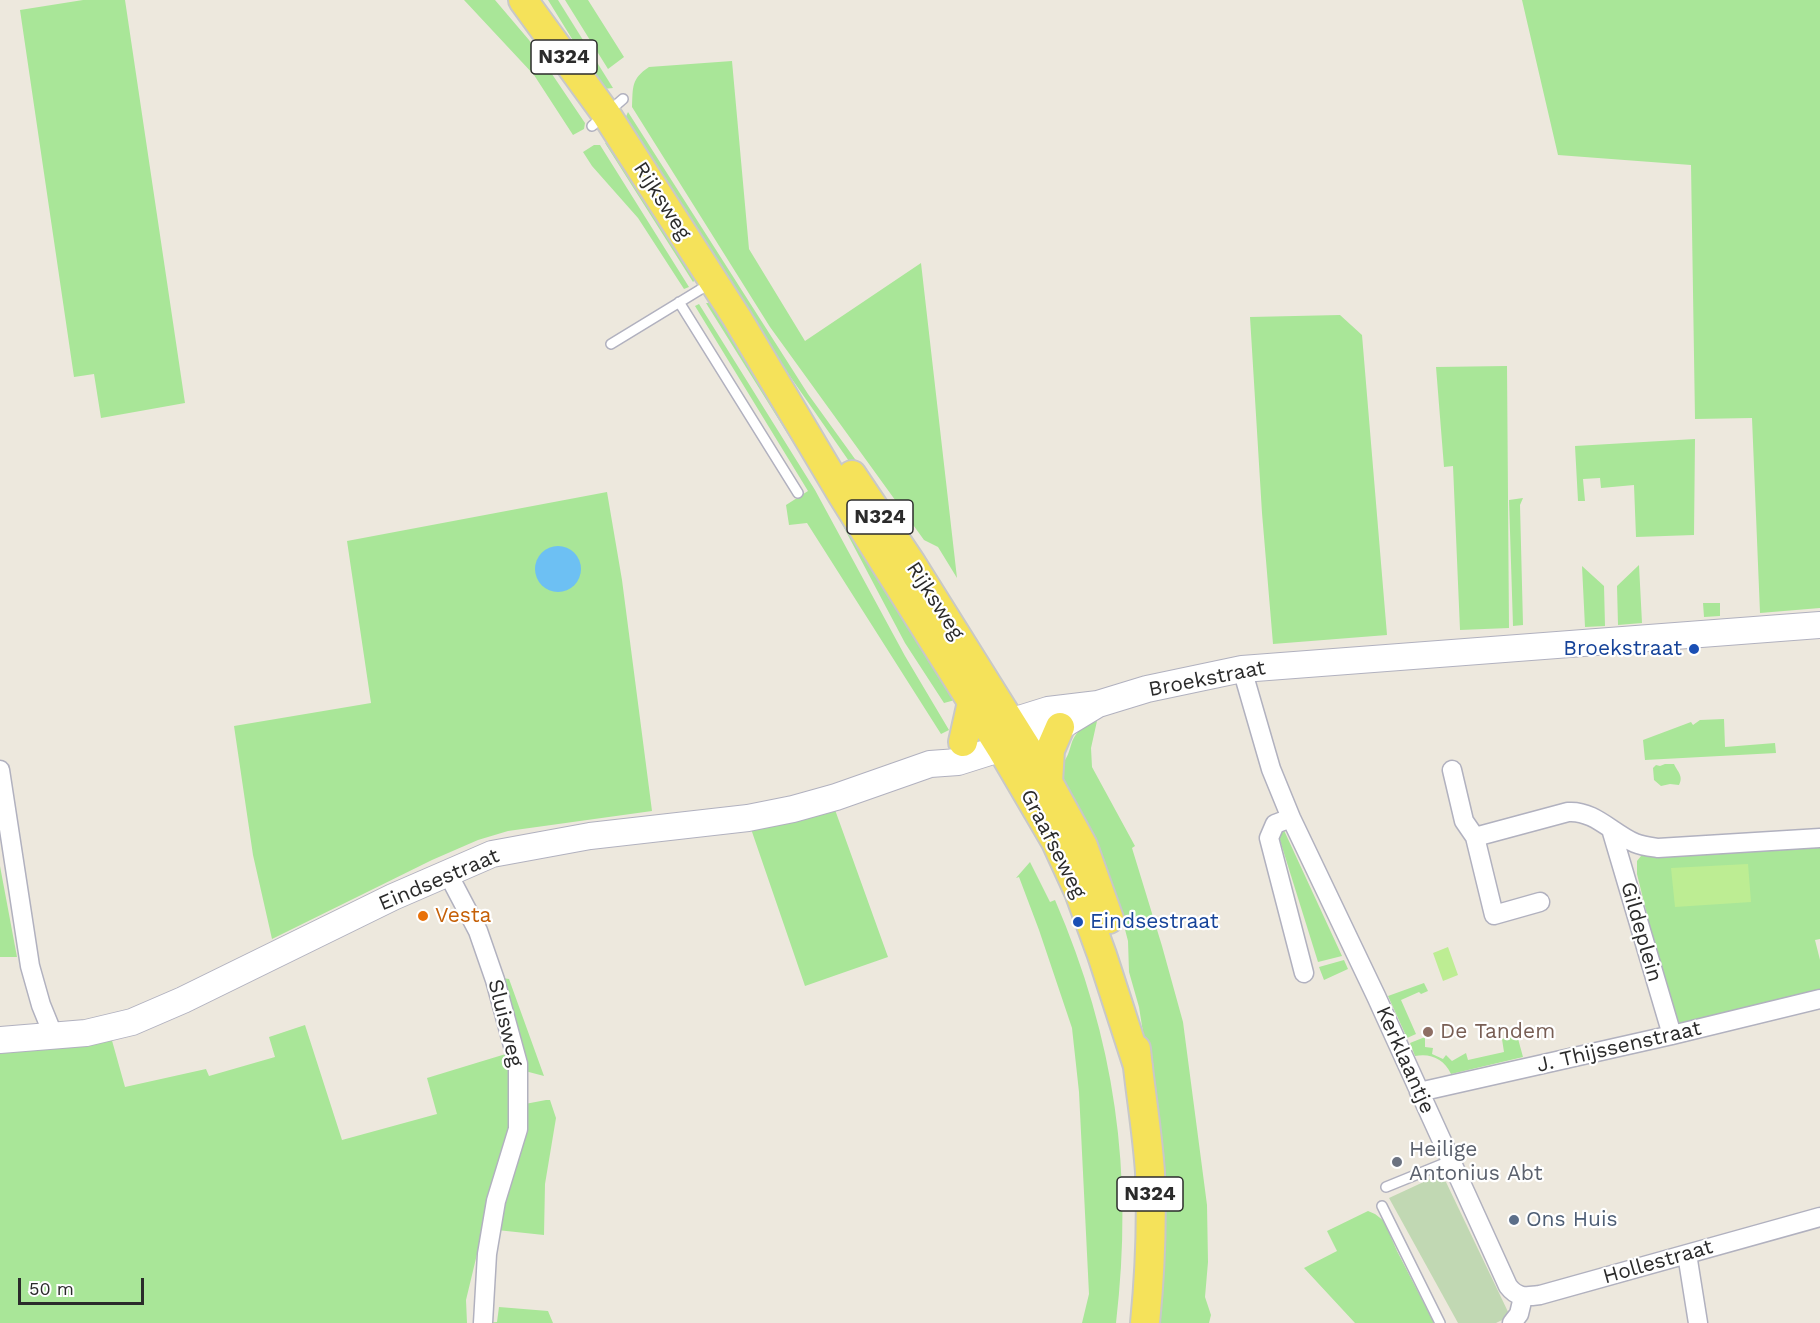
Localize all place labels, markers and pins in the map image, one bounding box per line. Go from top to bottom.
place label: Broekstraat [1563,636,1682,662]
marker: Broekstraat [1687,642,1701,656]
place label: Vesta [435,903,492,929]
marker: Vesta [416,909,430,923]
place label: Eindsestraat [1090,909,1219,935]
marker: Eindsestraat [1071,915,1085,929]
place label: De Tandem [1440,1019,1555,1045]
marker: De Tandem [1421,1025,1435,1039]
place label: Heilige Antonius Abt [1409,1137,1543,1187]
marker: Heilige Antonius Abt [1390,1155,1404,1169]
place label: Ons Huis [1526,1207,1618,1233]
marker: Ons Huis [1507,1213,1521,1227]

